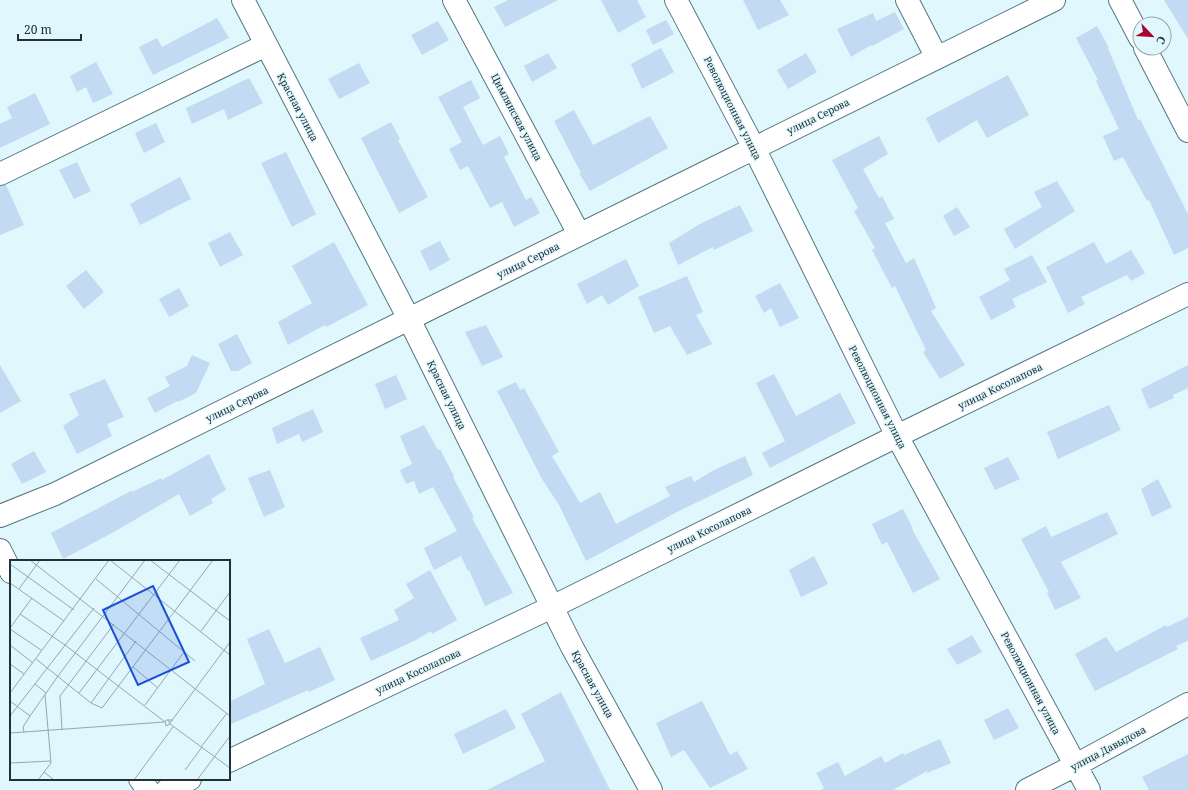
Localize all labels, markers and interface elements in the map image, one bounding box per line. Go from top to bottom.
scale bar [18,16,81,42]
north arrow [1132,16,1172,56]
text: 20 m [24,21,52,38]
text: С [1153,34,1170,47]
street label: Революционная улица [701,54,765,162]
street label: Красная улица [274,70,322,144]
street label: Цимлянская улица [488,71,546,163]
street label: улица Серова [784,95,852,137]
street label: улица Серова [494,239,562,281]
street label: Революционная улица [846,343,910,451]
street label: Красная улица [424,358,470,432]
street label: улица Косолапова [955,359,1045,413]
street label: улица Серова [203,383,271,425]
street label: улица Косолапова [664,502,754,556]
inset map [10,560,230,780]
street label: Революционная улица [998,629,1064,737]
street label: улица Косолапова [373,645,463,697]
street label: Красная улица [569,648,618,721]
street label: улица Давыдова [1068,722,1148,774]

